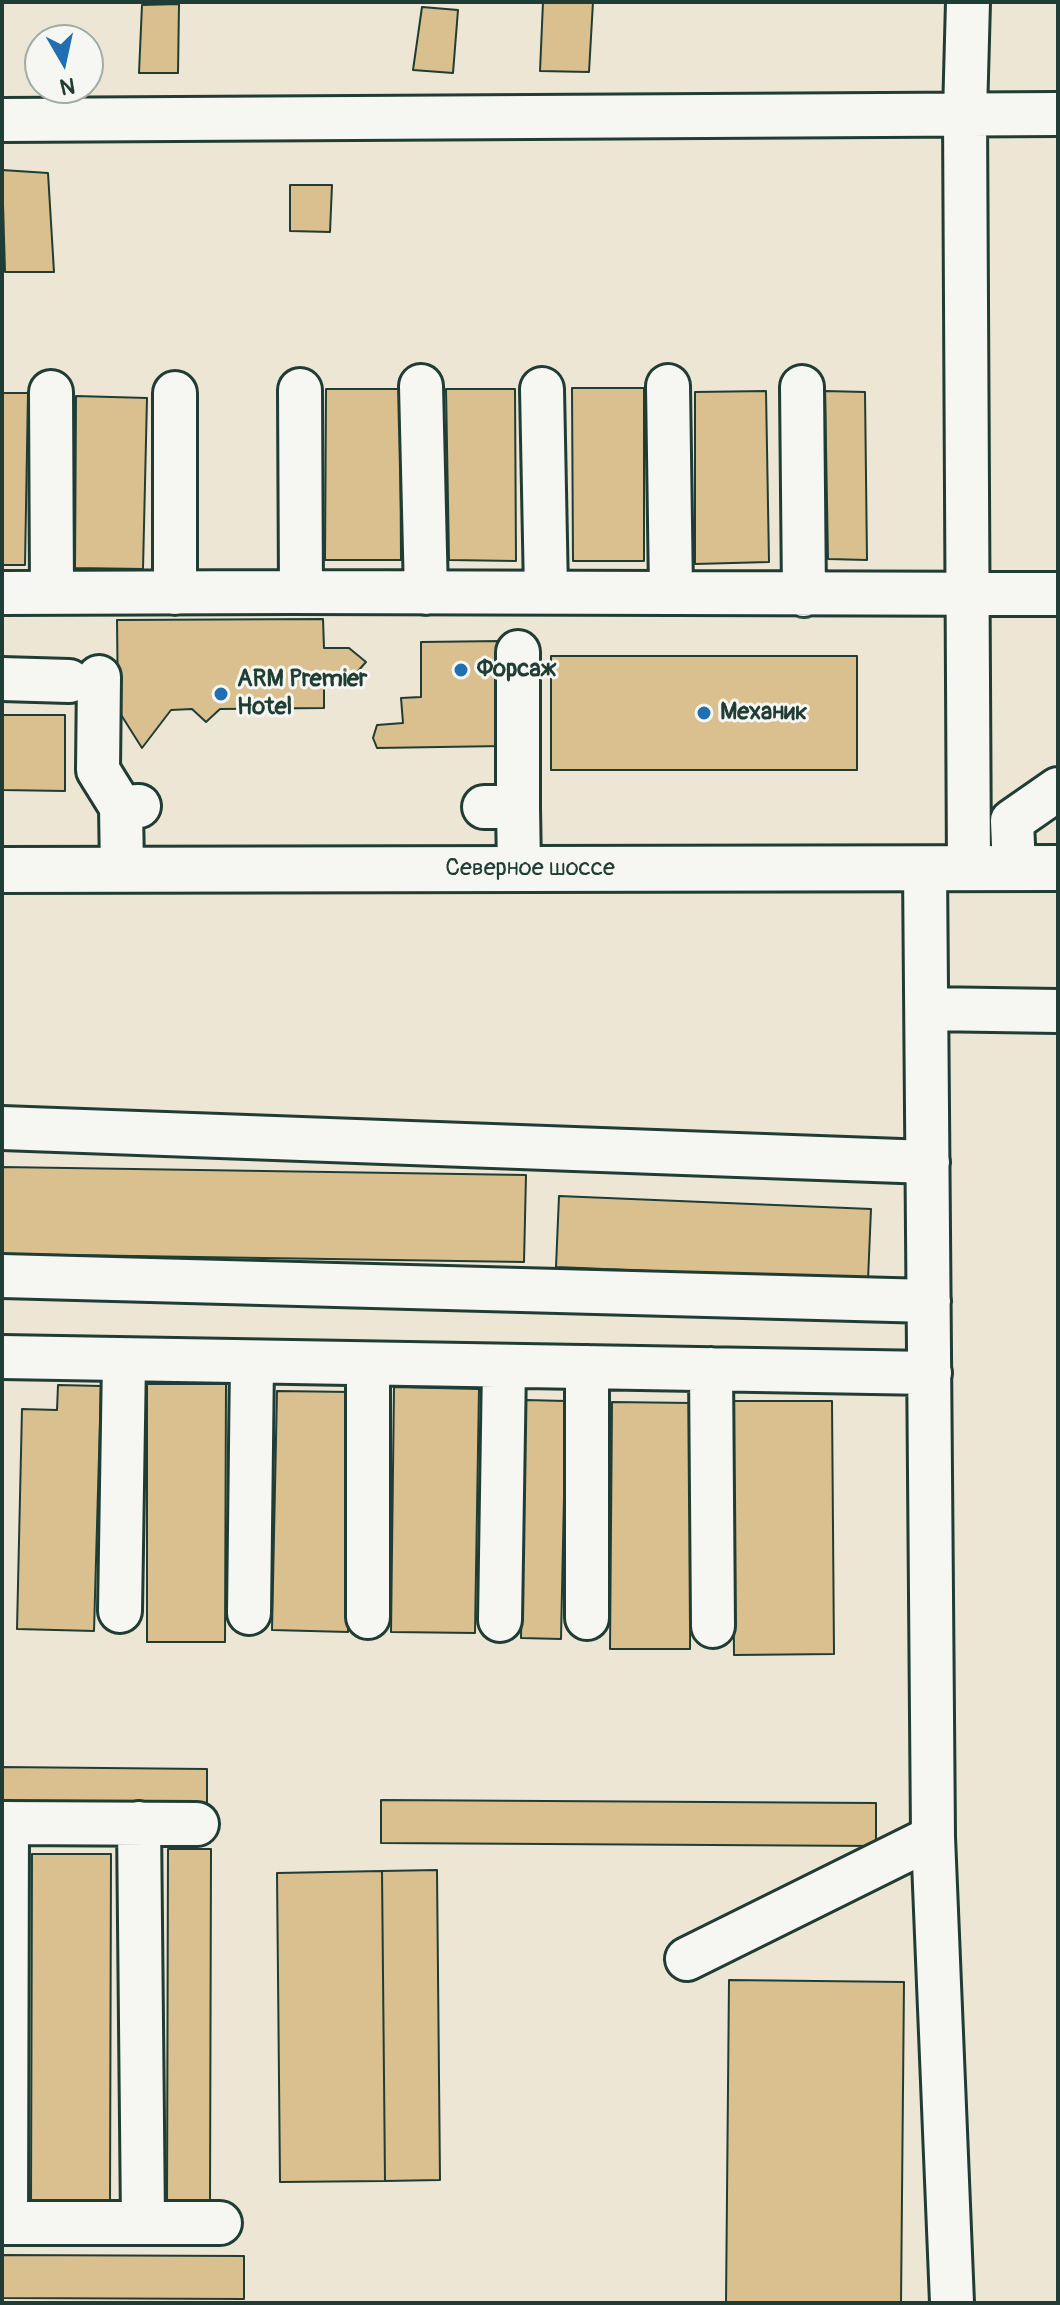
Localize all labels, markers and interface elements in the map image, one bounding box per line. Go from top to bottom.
north arrow [24,24,104,104]
text: N [58,71,77,101]
place label: Форсаж [477,656,556,684]
marker: Форсаж [452,661,470,679]
place label: ARM Premier Hotel [237,666,367,722]
marker: ARM Premier Hotel [212,685,230,703]
place label: Механик [720,699,807,727]
marker: Механик [695,704,713,722]
street label: Северное шоссе [445,855,615,883]

